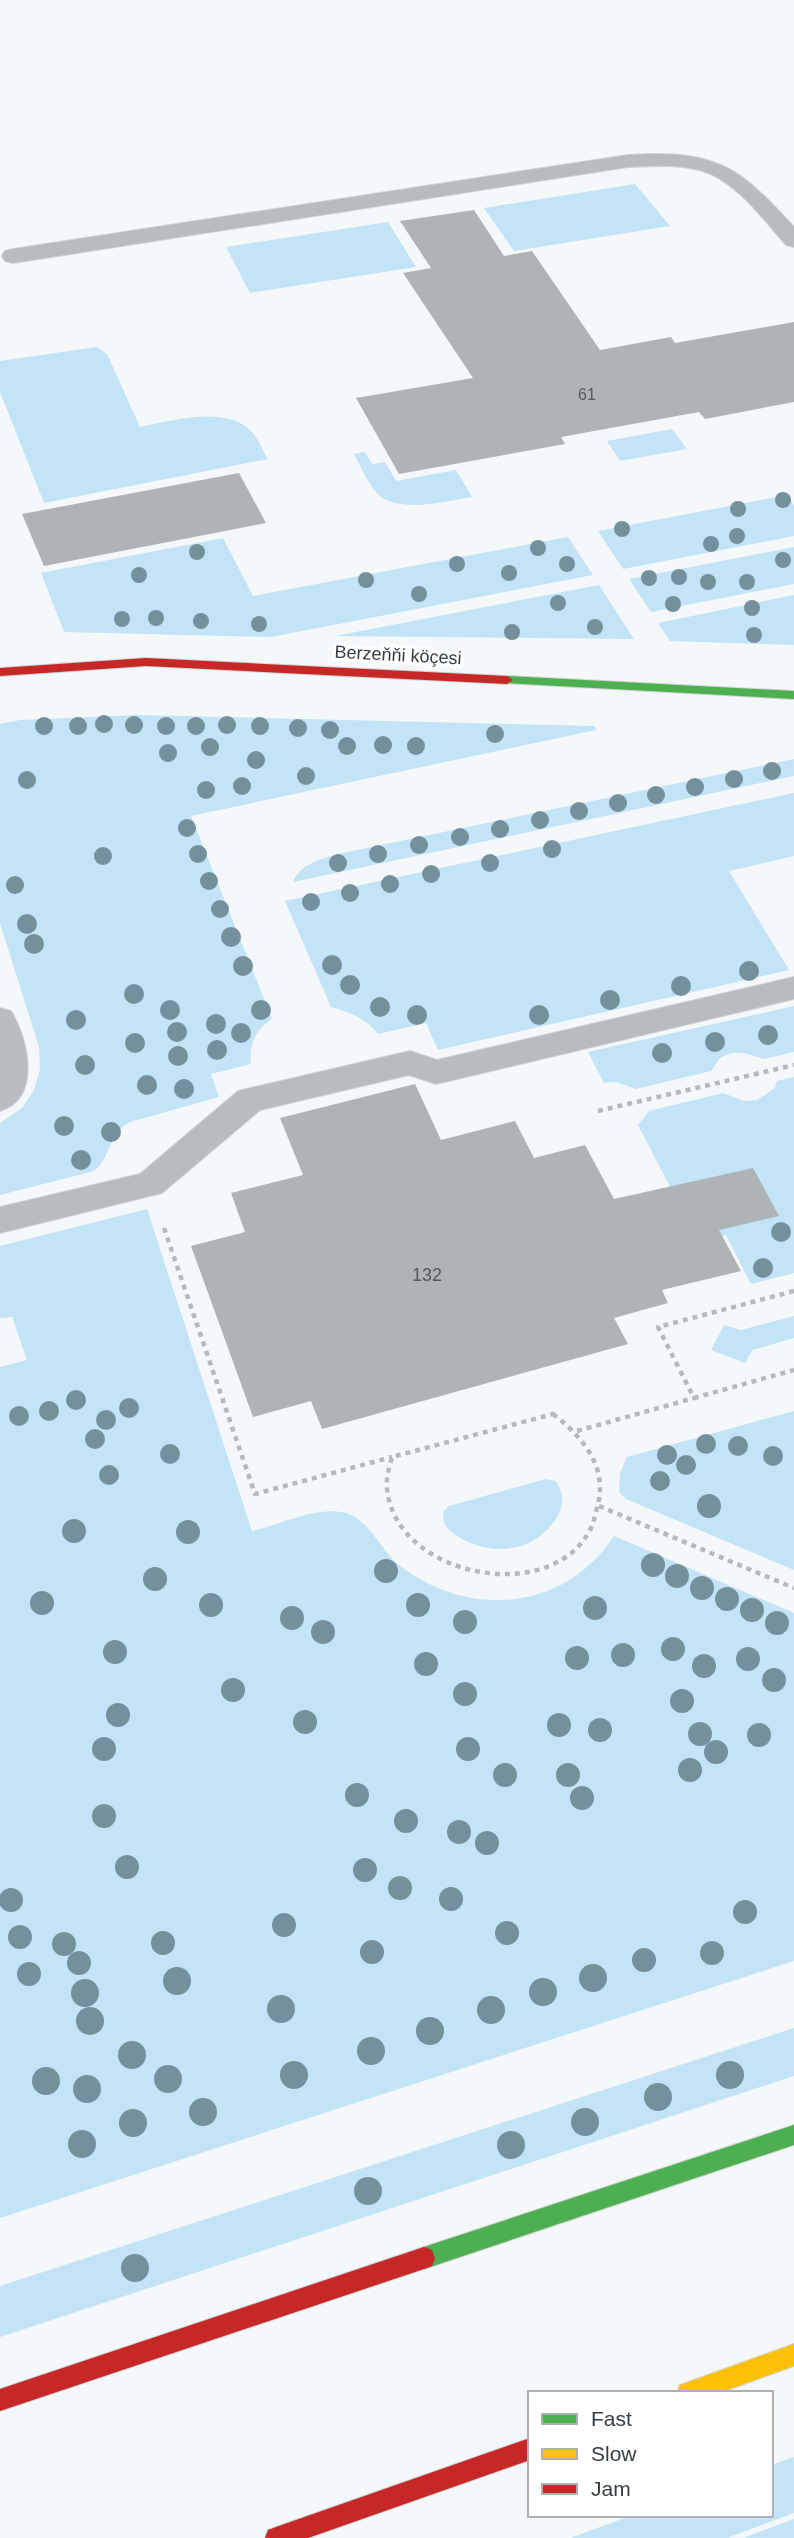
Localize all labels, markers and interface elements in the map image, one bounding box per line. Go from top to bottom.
house number: 61 [578,386,596,403]
street label: Berzeňňi köçesi [334,642,462,668]
house number: 132 [412,1265,442,1285]
legend [528,2391,773,2517]
text: Fast [591,2407,632,2430]
text: Slow [591,2442,637,2465]
text: Jam [591,2477,631,2500]

